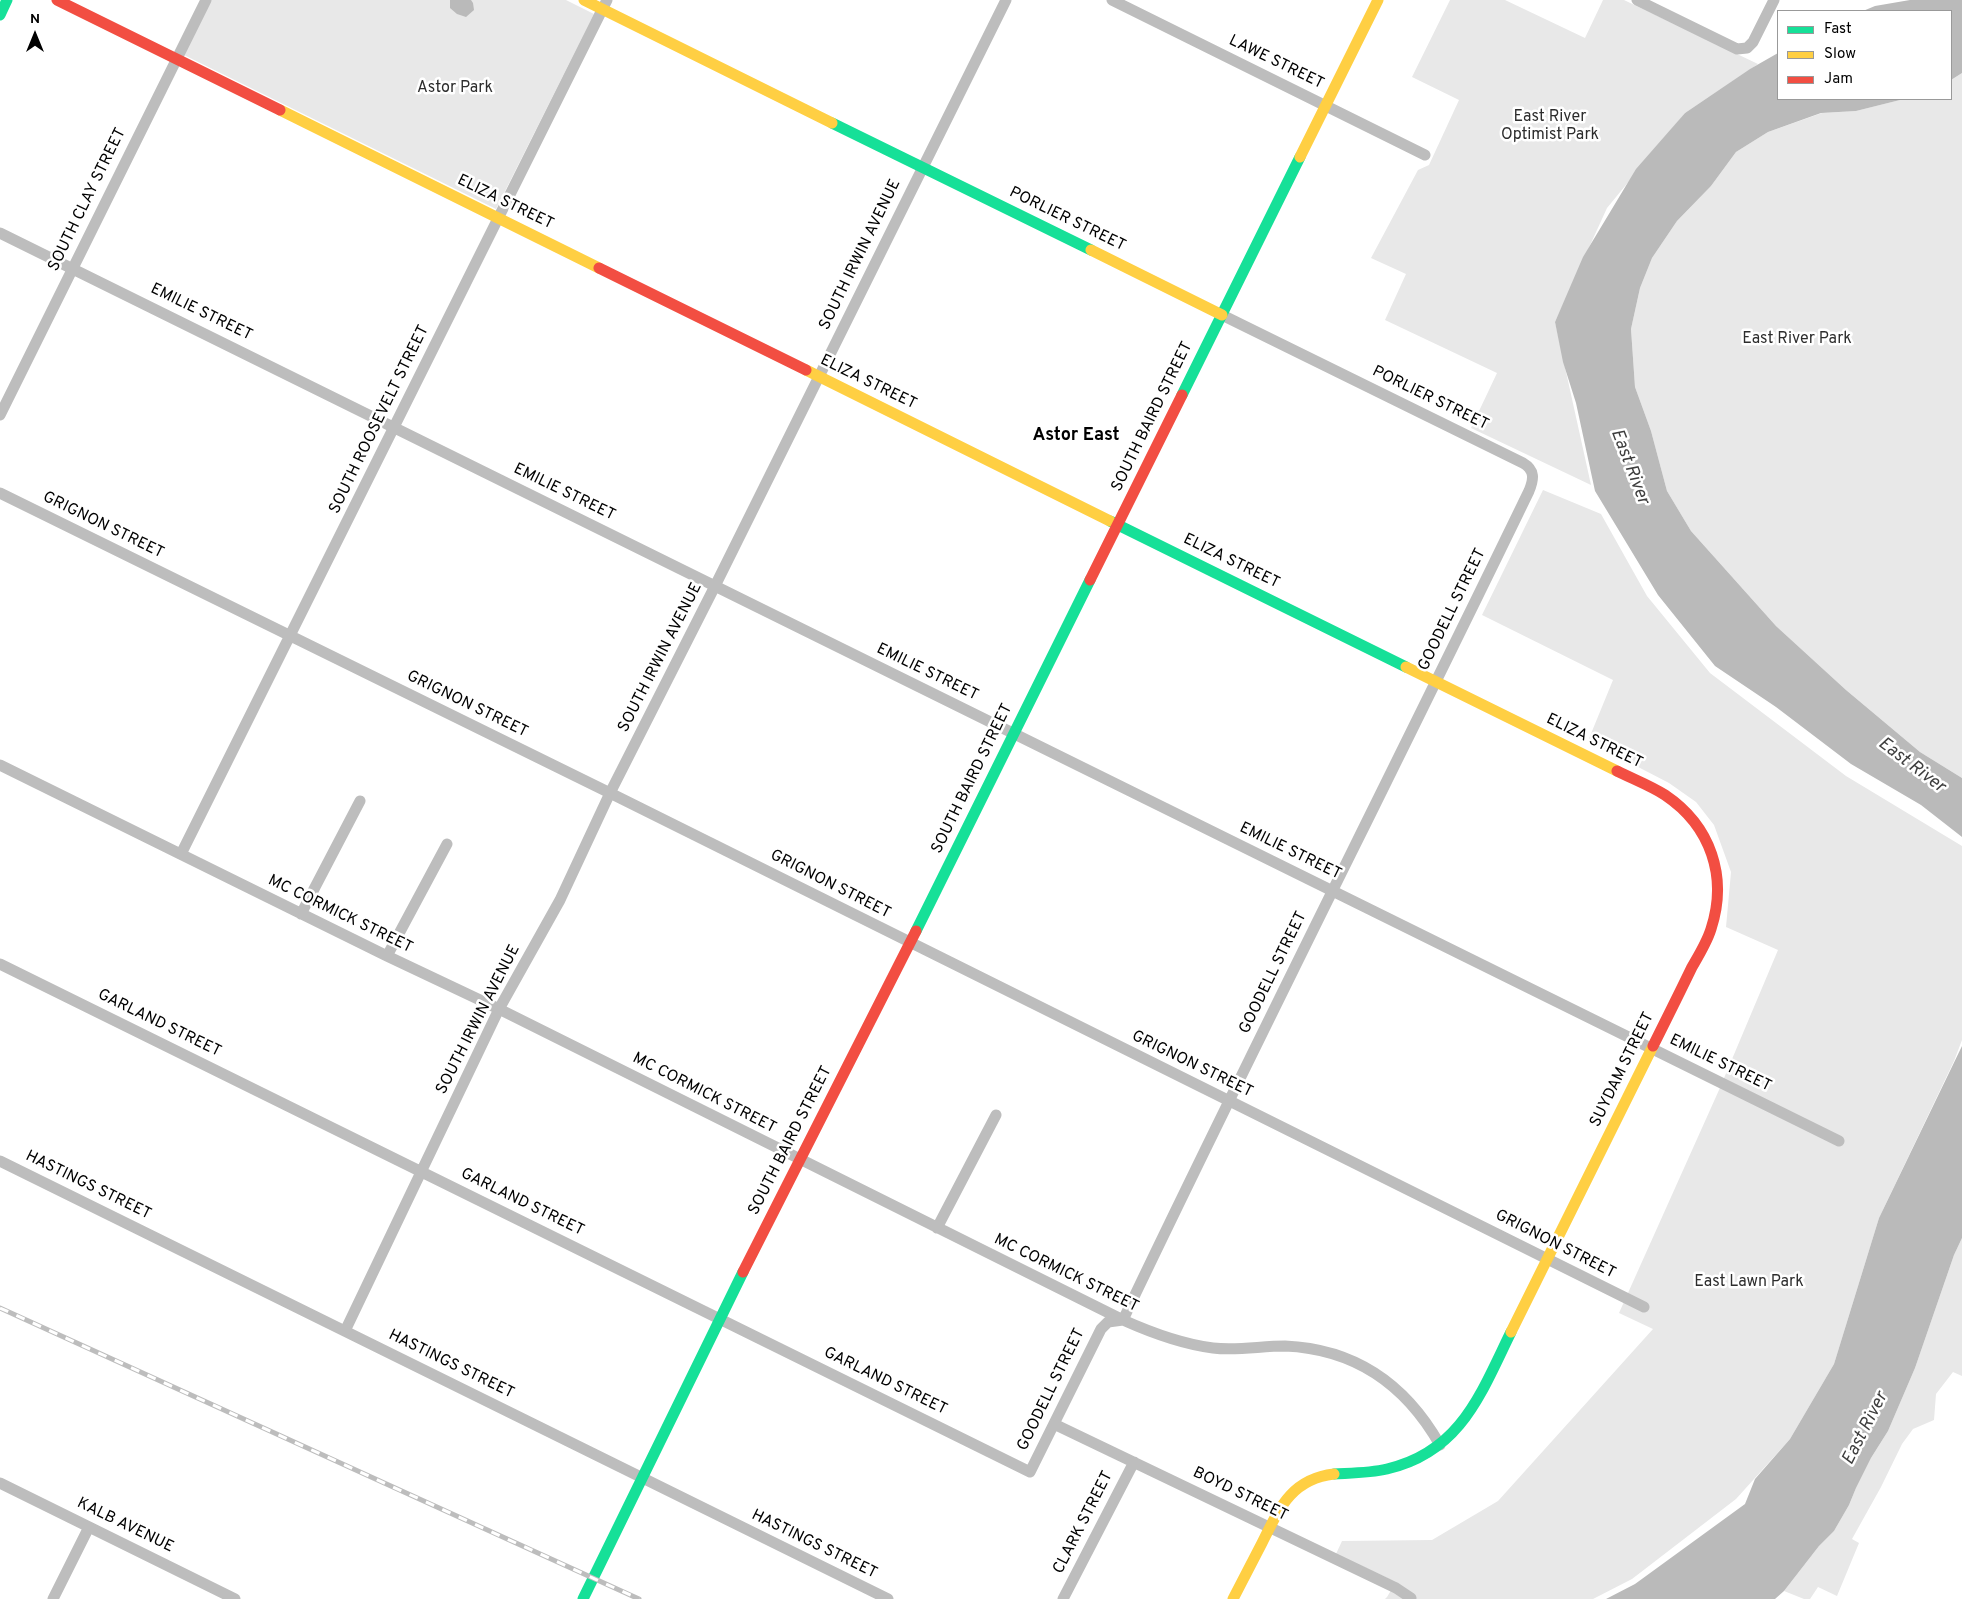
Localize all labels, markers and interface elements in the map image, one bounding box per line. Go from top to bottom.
north arrow [10,10,60,60]
legend [1777,10,1952,100]
text: N [30,11,40,28]
text: Fast [1824,20,1852,39]
street label: LAWE STREET [1225,32,1327,94]
text: Slow [1824,45,1856,64]
text: Jam [1824,70,1853,89]
park label: Astor Park [417,79,493,99]
park label: East River Optimist Park [1501,108,1599,146]
street label: SOUTH CLAY STREET [45,125,131,275]
street label: ELIZA STREET [454,171,556,235]
street label: SOUTH IRWIN AVENUE [816,177,906,333]
street label: PORLIER STREET [1006,183,1128,257]
street label: EMILIE STREET [147,280,255,346]
street label: SOUTH ROOSEVELT STREET [326,323,434,517]
park label: East River Park [1742,330,1852,350]
street label: SOUTH BAIRD STREET [1108,339,1198,495]
street label: ELIZA STREET [817,351,919,415]
street label: PORLIER STREET [1369,362,1491,436]
district label: Astor East [1032,425,1120,447]
water label: East River [1605,426,1653,508]
street label: EMILIE STREET [510,460,618,526]
street label: GRIGNON STREET [39,488,167,564]
street label: ELIZA STREET [1180,530,1282,594]
street label: GOODELL STREET [1415,546,1491,674]
street label: SOUTH IRWIN AVENUE [615,580,707,736]
street label: EMILIE STREET [873,640,981,706]
street label: GRIGNON STREET [403,667,531,743]
street label: SOUTH BAIRD STREET [928,701,1018,857]
street label: ELIZA STREET [1543,710,1645,774]
water label: East River [1873,734,1949,798]
street label: EMILIE STREET [1236,819,1344,885]
street label: GRIGNON STREET [767,846,893,924]
street label: MC CORMICK STREET [264,872,416,958]
street label: GOODELL STREET [1236,909,1312,1037]
street label: SOUTH IRWIN AVENUE [433,942,525,1098]
street label: GARLAND STREET [94,986,224,1062]
street label: SUYDAM STREET [1587,1009,1659,1131]
street label: GRIGNON STREET [1128,1027,1256,1103]
street label: EMILIE STREET [1666,1031,1774,1097]
street label: MC CORMICK STREET [629,1049,779,1139]
street label: SOUTH BAIRD STREET [745,1063,837,1219]
street label: HASTINGS STREET [22,1147,154,1225]
street label: GARLAND STREET [457,1165,587,1241]
street label: GRIGNON STREET [1492,1206,1618,1284]
street label: MC CORMICK STREET [990,1231,1142,1317]
park label: East Lawn Park [1694,1273,1804,1293]
street label: HASTINGS STREET [385,1326,517,1404]
street label: GOODELL STREET [1014,1326,1090,1454]
street label: GARLAND STREET [820,1344,950,1420]
water label: East River [1838,1389,1894,1469]
street label: BOYD STREET [1189,1464,1291,1526]
street label: CLARK STREET [1050,1469,1118,1577]
street label: KALB AVENUE [74,1494,176,1558]
street label: HASTINGS STREET [748,1506,880,1584]

